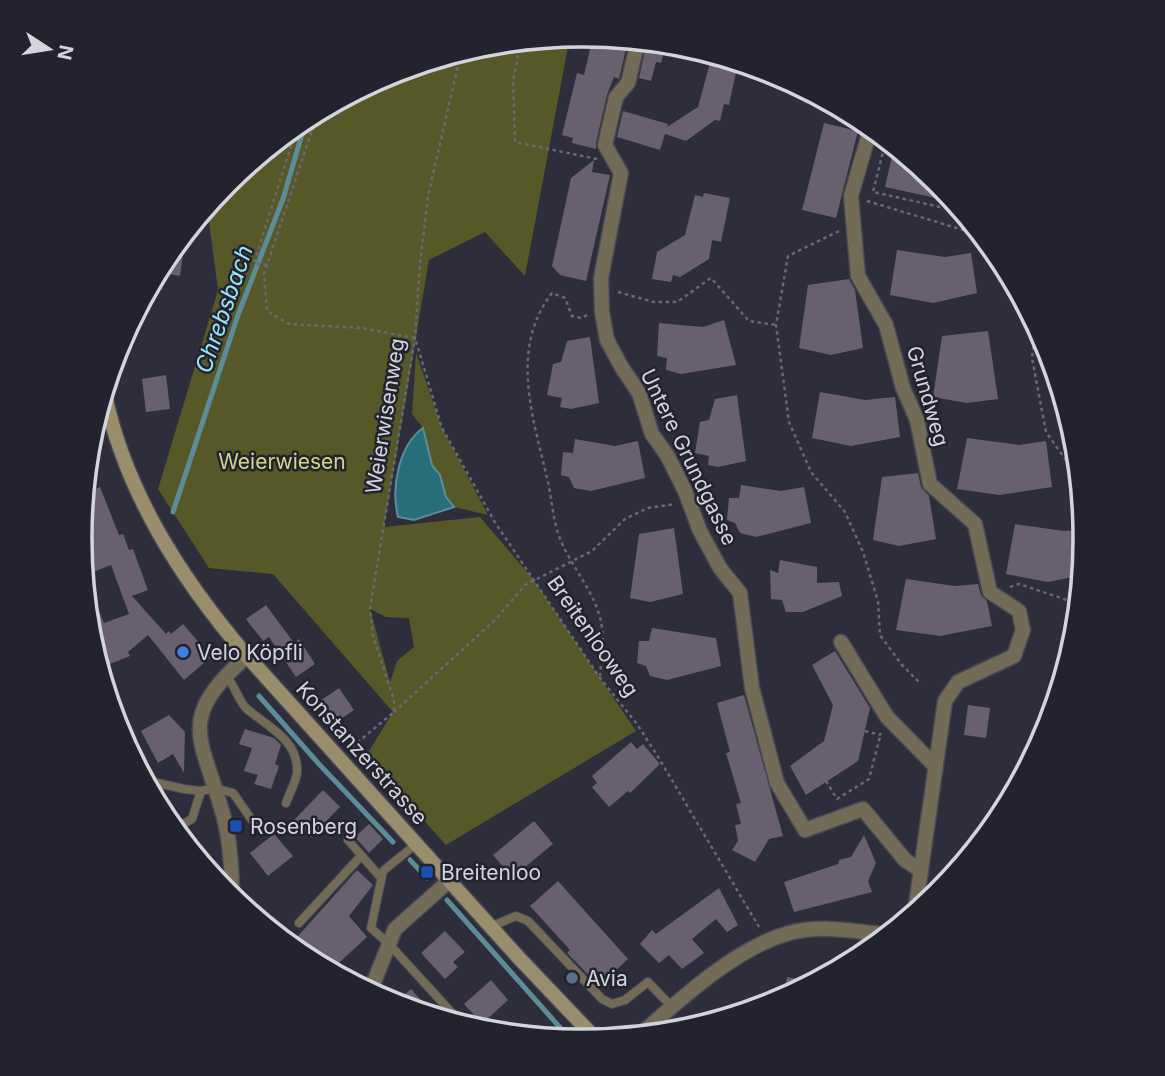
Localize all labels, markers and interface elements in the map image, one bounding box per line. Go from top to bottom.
north arrow [14,14,84,84]
text: N [52,43,78,62]
water label: Chrebsbach [189,242,259,376]
street label: Weierwisenweg [360,336,410,496]
street label: Grundweg [902,343,954,449]
street label: Untere Grundgasse [635,365,743,549]
park label: Weierwiesen [218,449,346,474]
street label: Breitenlooweg [542,571,644,701]
place label: Velo Köpfli [197,640,303,665]
marker: Velo Köpfli [175,644,191,660]
street label: Konstanzerstrasse [291,676,433,830]
place label: Rosenberg [250,814,357,839]
marker: Rosenberg [228,818,244,834]
place label: Breitenloo [441,860,541,885]
marker: Breitenloo [419,864,435,880]
place label: Avia [586,966,628,991]
marker: Avia [564,970,580,986]

